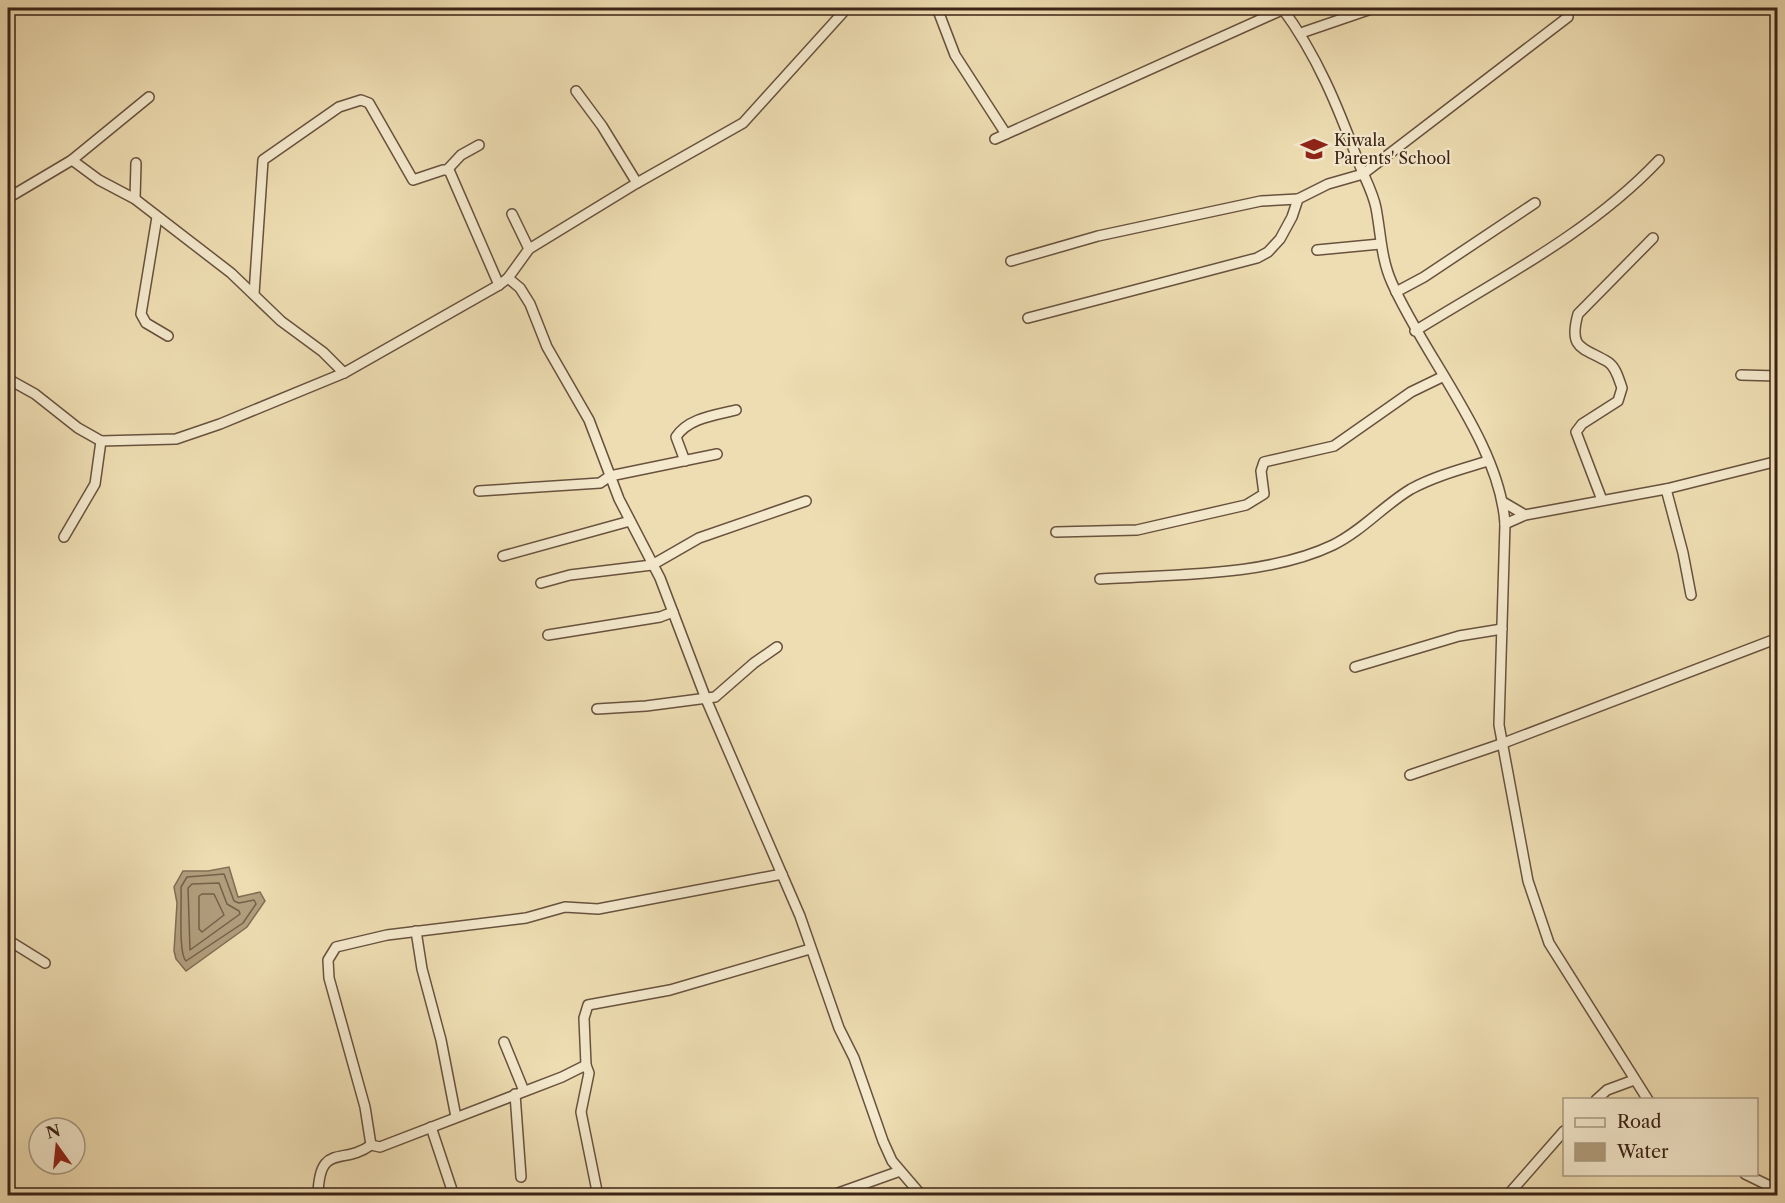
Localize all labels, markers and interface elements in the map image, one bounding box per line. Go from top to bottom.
place label: Kiwala Parents' School [1334,130,1451,168]
school or university icon: Kiwala Parents' School [1299,134,1329,164]
legend [1563,1098,1758,1176]
text: Road [1617,1111,1662,1133]
north arrow [27,1116,87,1176]
text: N [44,1120,63,1143]
text: Water [1616,1141,1669,1163]

